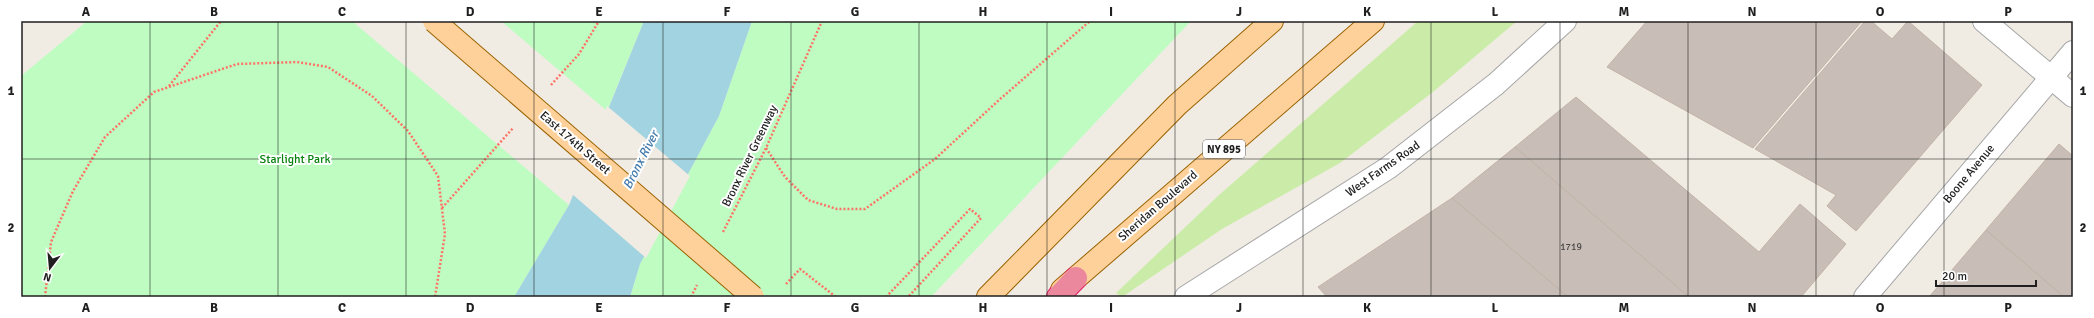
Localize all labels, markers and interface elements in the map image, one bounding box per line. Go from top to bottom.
text: A [82,4,91,20]
text: B [210,4,218,20]
text: C [338,4,346,20]
text: D [466,4,475,20]
text: E [595,4,603,20]
text: F [724,4,731,20]
text: G [851,4,859,20]
text: H [979,4,987,20]
text: I [1109,4,1113,20]
text: J [1236,4,1242,20]
text: K [1363,4,1371,20]
text: L [1492,4,1499,20]
text: M [1619,4,1630,20]
text: N [1747,4,1757,20]
text: O [1876,4,1885,20]
text: P [2004,4,2012,20]
text: 1 [7,83,15,99]
text: 1 [2079,83,2087,99]
street label: Bronx River Greenway [719,102,781,209]
street label: East 174th Street [537,108,613,178]
water label: Bronx River [620,126,663,192]
street label: West Farms Road [1343,138,1423,200]
road number: NY 895 [1203,140,1245,158]
street label: Boone Avenue [1940,141,1998,207]
park label: Starlight Park [260,152,330,167]
street label: Sheridan Boulevard [1115,167,1201,245]
text: 2 [7,220,15,236]
text: 2 [2079,220,2087,236]
house number: 1719 [1560,241,1582,253]
north arrow [30,248,70,288]
scale bar [1936,262,2036,288]
text: 20 m [1942,269,1967,284]
text: N [42,270,53,284]
text: A [82,300,91,316]
text: B [210,300,218,316]
text: C [338,300,346,316]
text: D [466,300,475,316]
text: E [595,300,603,316]
text: F [724,300,731,316]
text: G [851,300,859,316]
text: H [979,300,987,316]
text: I [1109,300,1113,316]
text: J [1236,300,1242,316]
text: K [1363,300,1371,316]
text: L [1492,300,1499,316]
text: M [1619,300,1630,316]
text: N [1747,300,1757,316]
text: O [1876,300,1885,316]
text: P [2004,300,2012,316]

